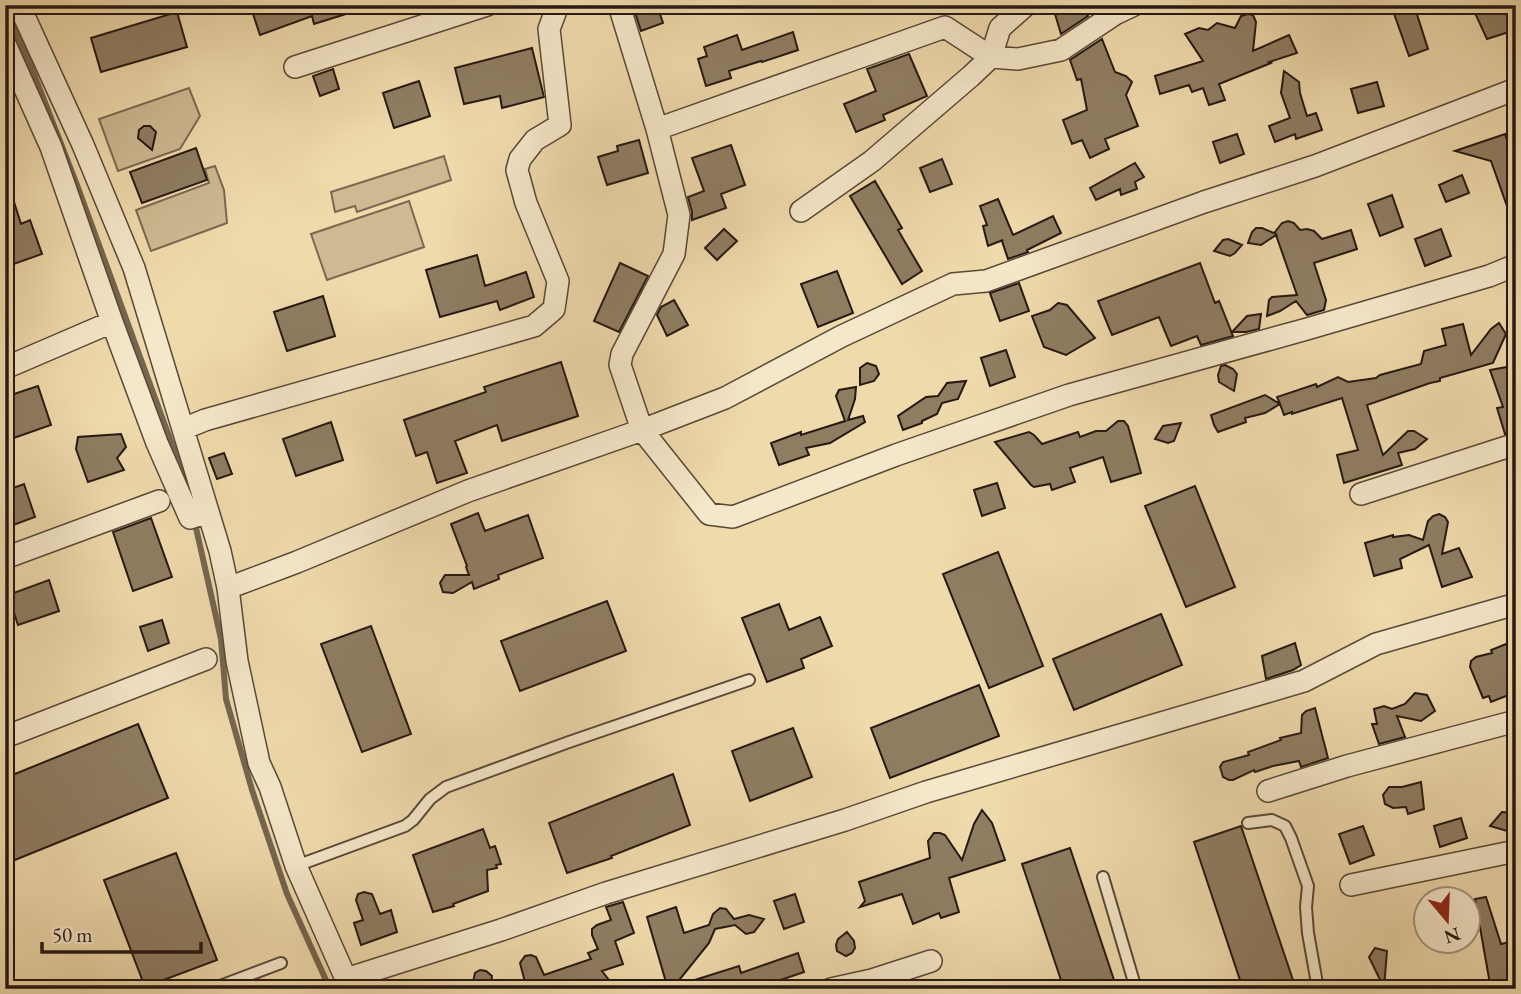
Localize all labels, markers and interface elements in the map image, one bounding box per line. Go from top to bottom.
north arrow [1412,886,1482,956]
scale bar [42,910,201,954]
text: 50 m [52,921,93,948]
text: N [1440,921,1464,950]

